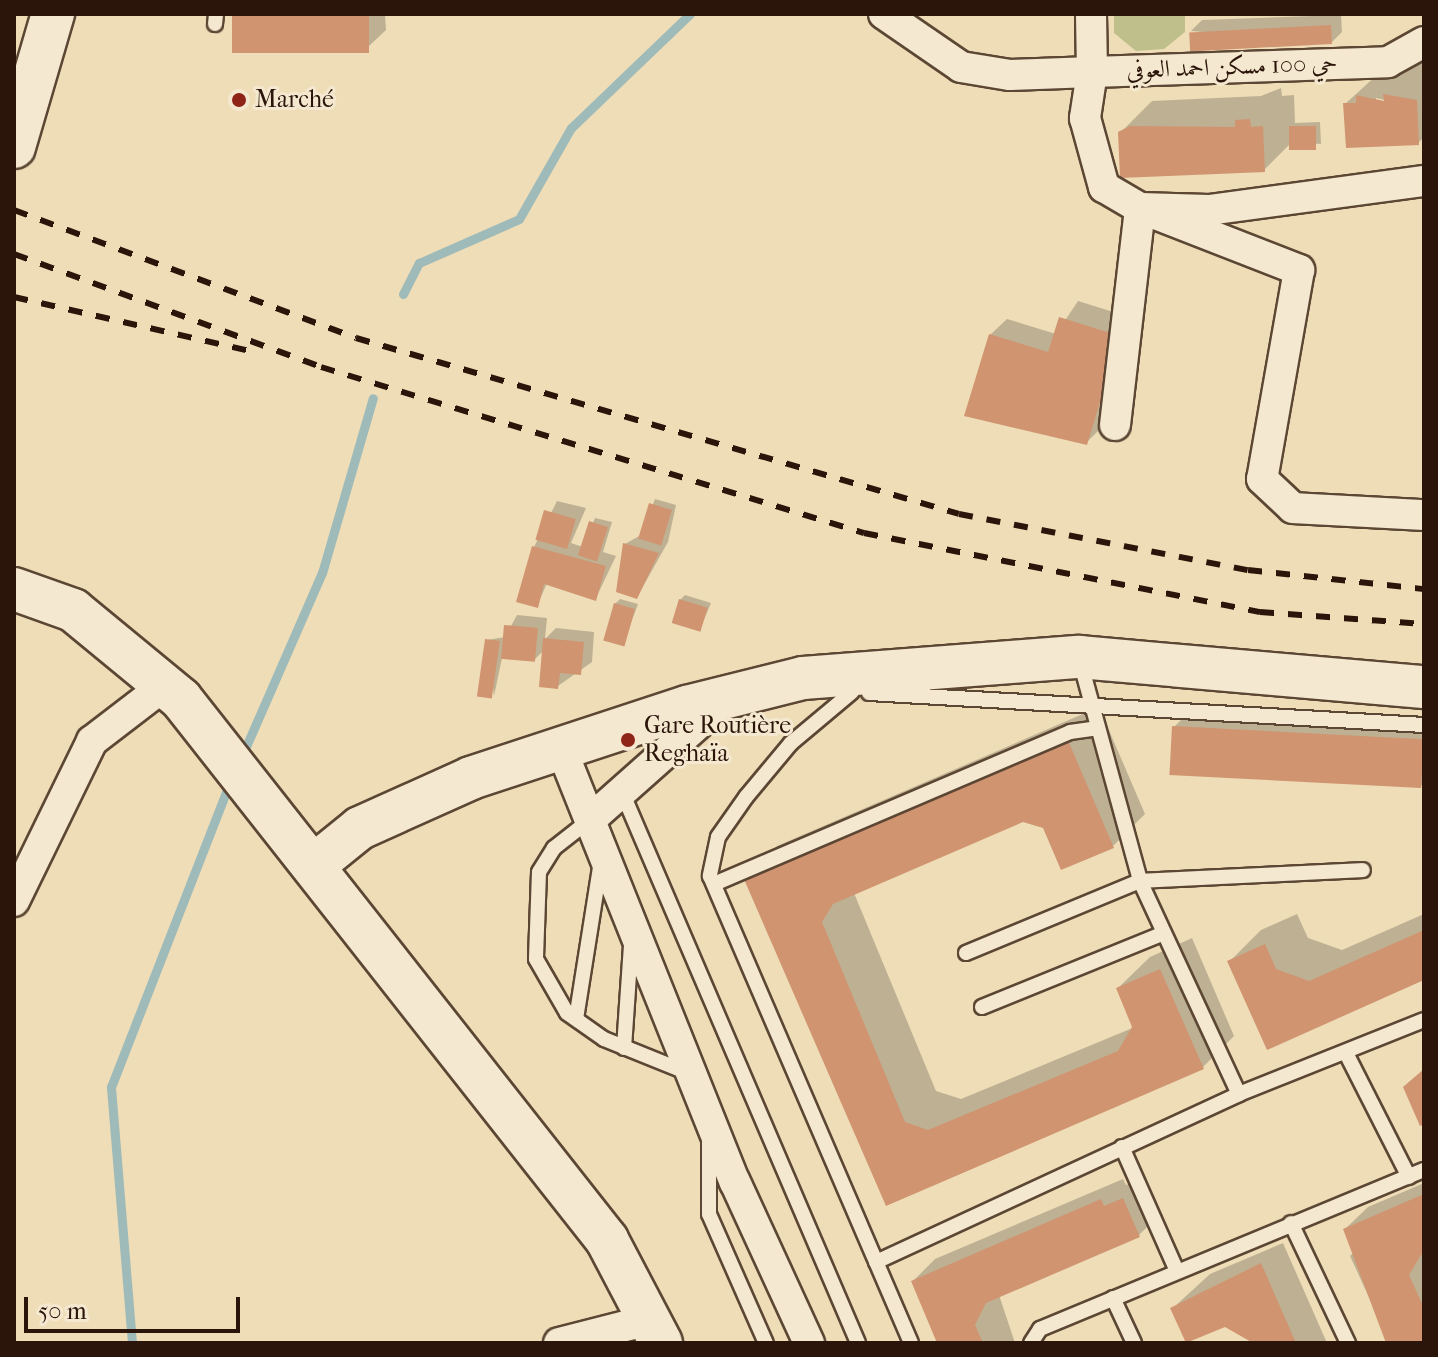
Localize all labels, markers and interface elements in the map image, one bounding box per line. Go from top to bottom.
street label: حي 100 مسكن احمد العوفي [1126,49,1338,85]
place label: Marché [255,86,334,114]
marker: Marché [230,91,248,109]
place label: Gare Routière Reghaïa [644,712,791,768]
marker: Gare Routière Reghaïa [619,731,637,749]
scale bar [28,1281,244,1331]
text: 50 m [38,1297,87,1325]

